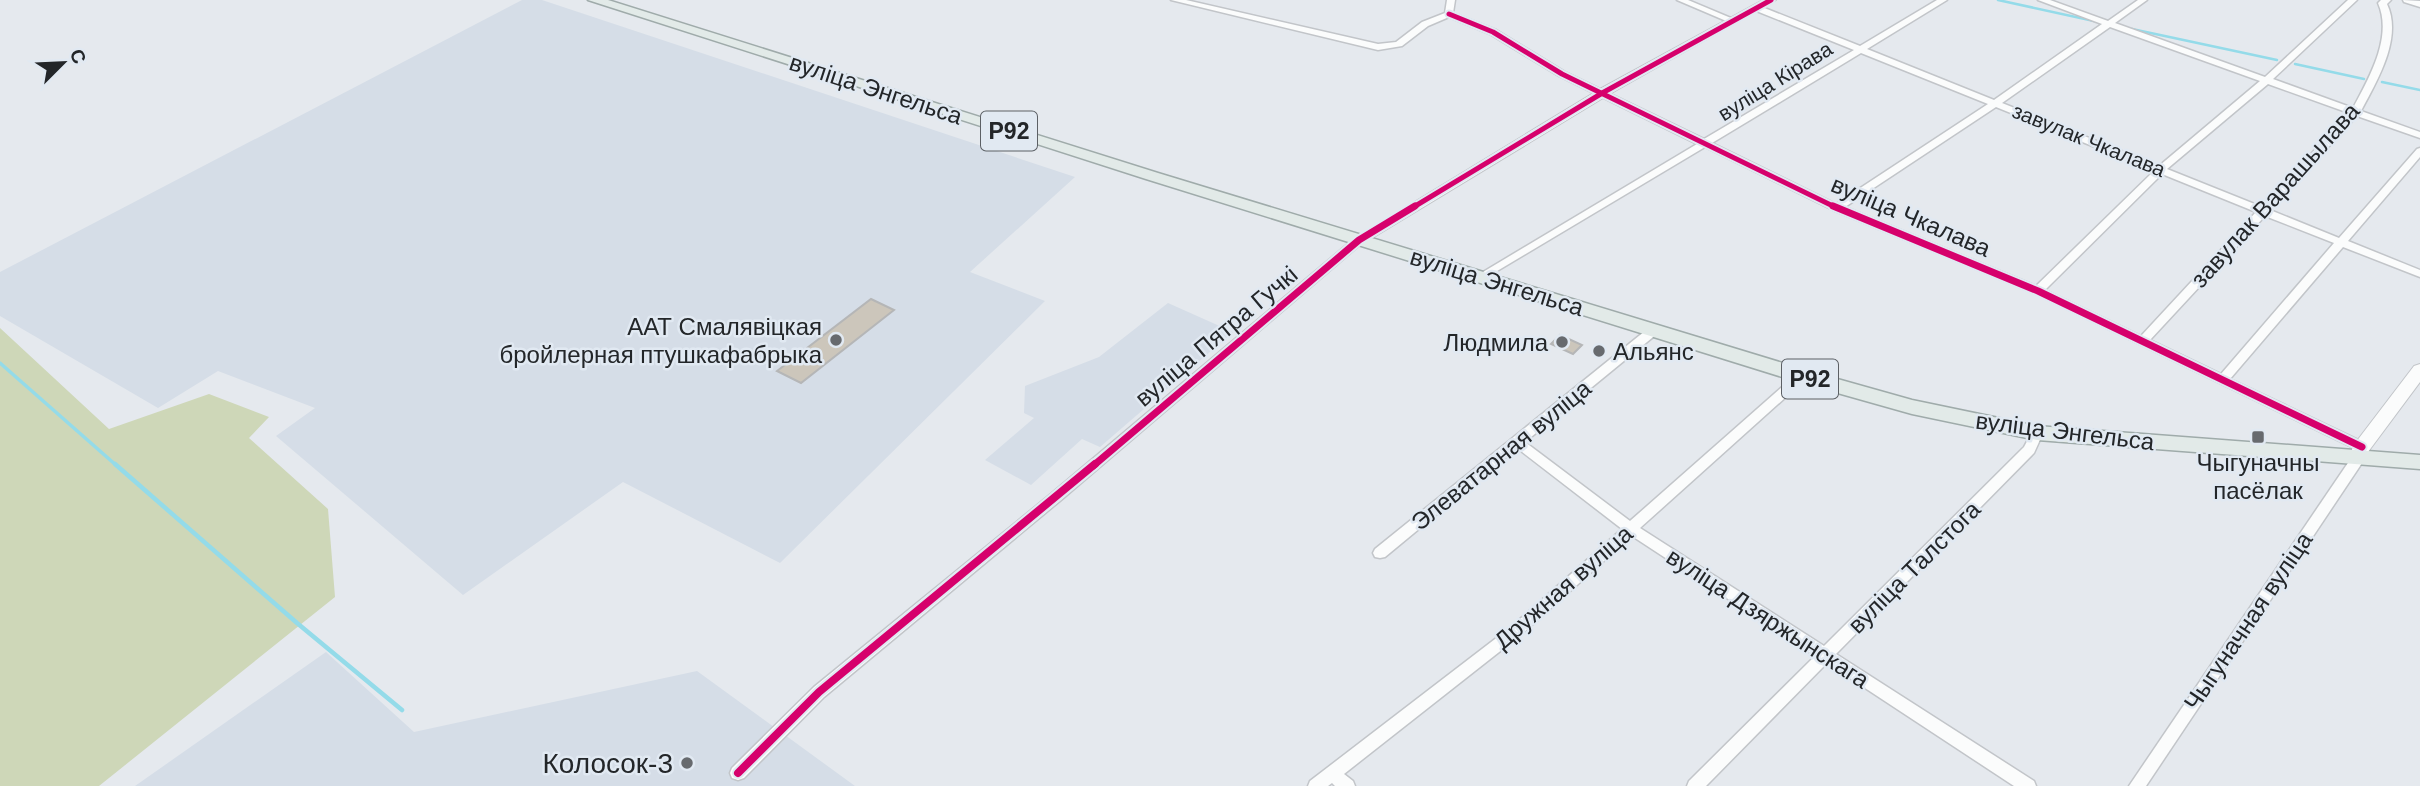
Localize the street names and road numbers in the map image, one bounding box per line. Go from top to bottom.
street label: вуліца Кірава [1714,37,1837,125]
street label: вуліца Энгельса [786,48,966,130]
street label: завулак Варашылава [2185,97,2365,293]
street label: завулак Чкалава [2009,99,2169,181]
road number: Р92 [981,112,1037,150]
street label: вуліца Чкалава [1827,170,1995,262]
street label: вуліца Энгельса [1407,243,1588,321]
street label: вуліца Пятра Гучкі [1130,260,1302,412]
road number: Р92 [1782,360,1838,398]
street label: Элеватарная вуліца [1406,374,1597,536]
street label: вуліца Энгельса [1974,407,2157,455]
street label: вуліца Талстога [1842,495,1986,639]
street label: Дружная вуліца [1488,519,1638,654]
street label: Чыгуначная вуліца [2178,526,2318,715]
street label: вуліца Дзяржынскага [1662,542,1875,694]

